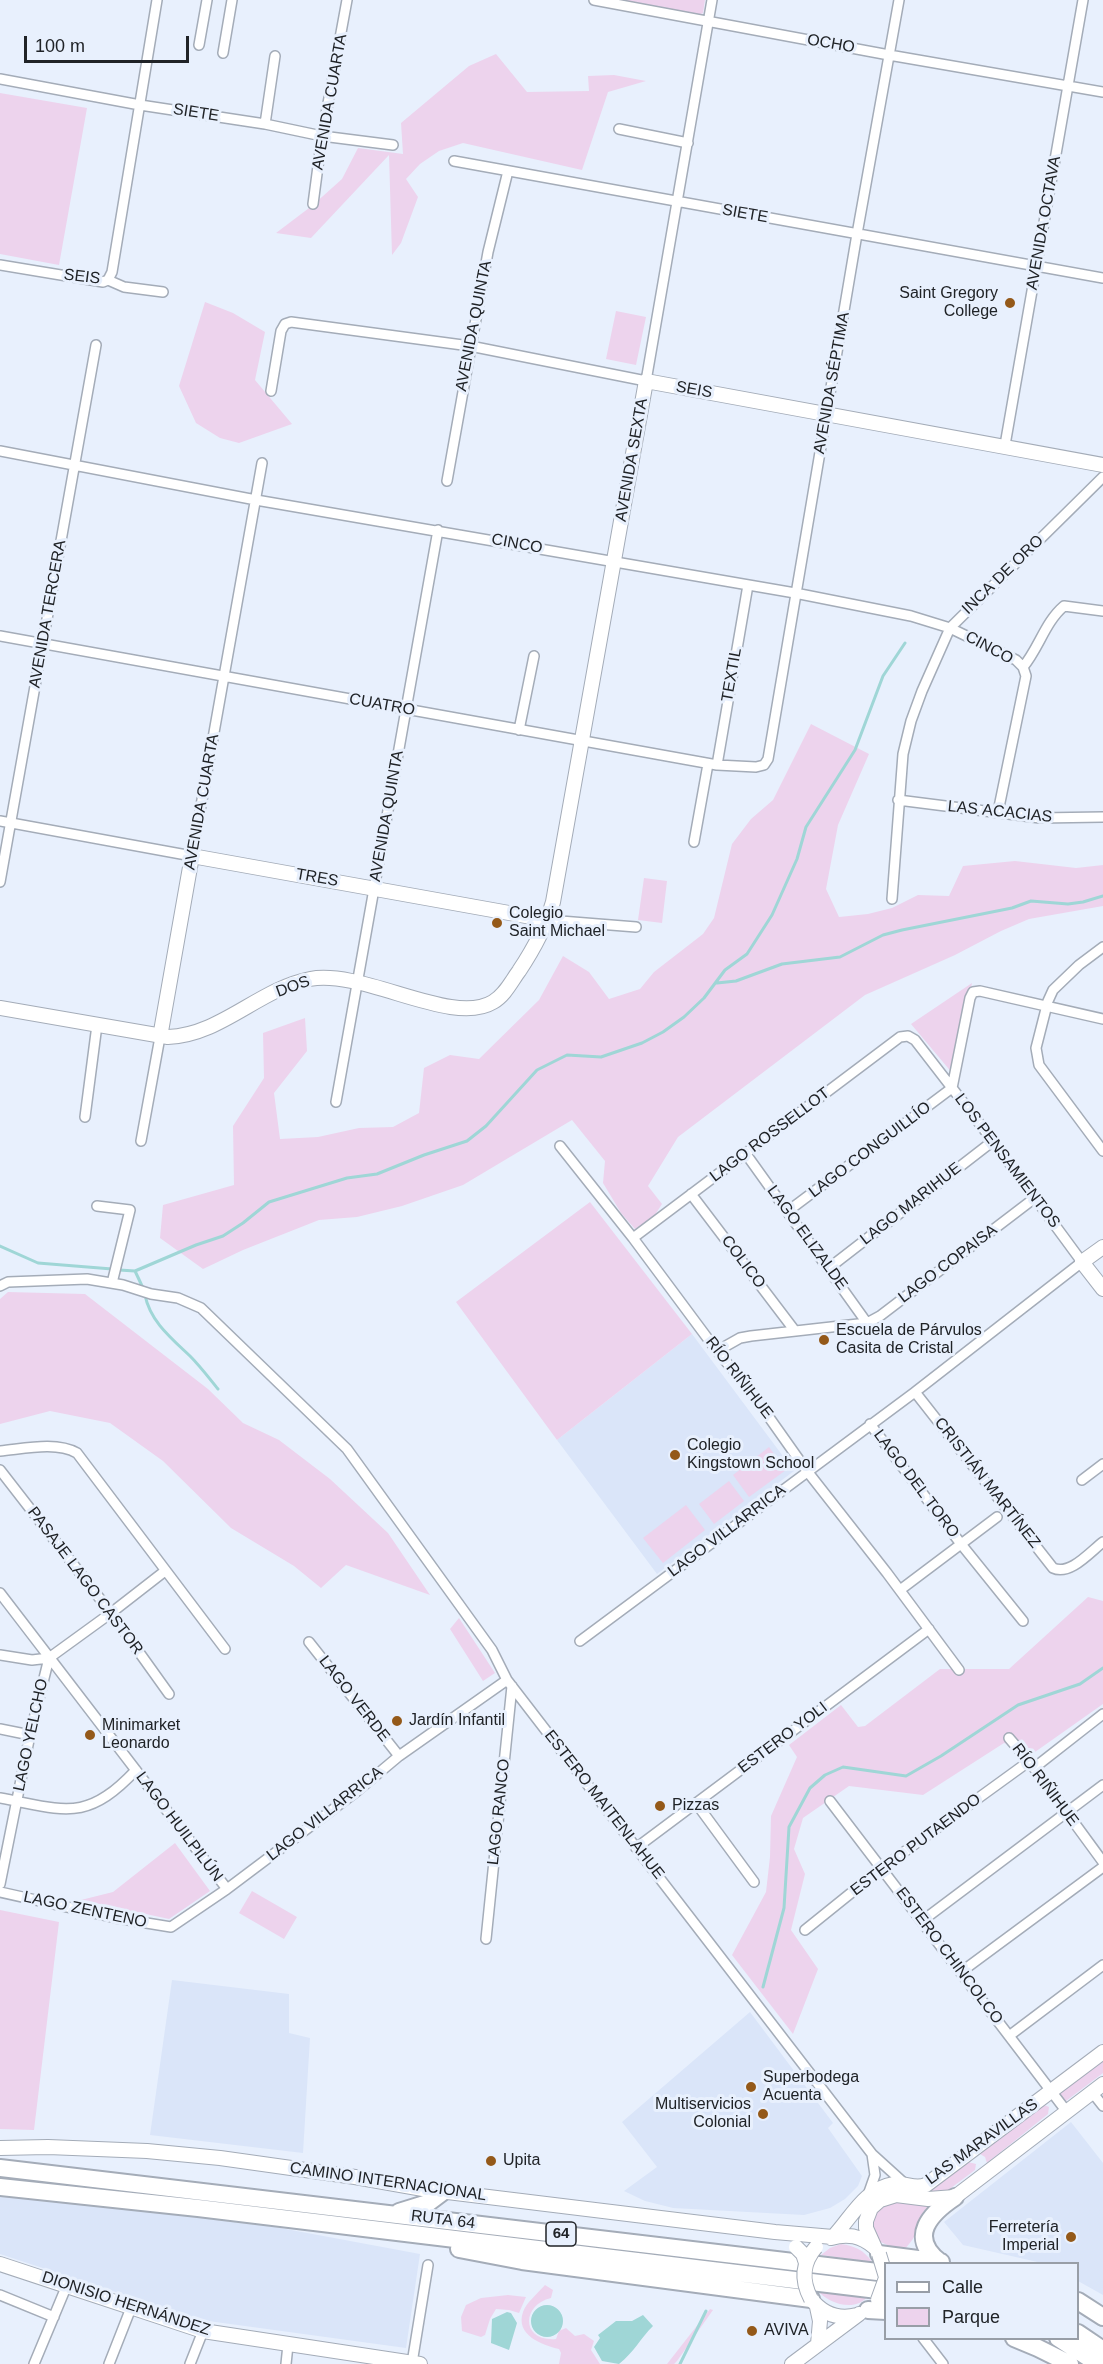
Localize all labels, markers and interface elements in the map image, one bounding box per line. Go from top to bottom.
scale bar [27,24,192,62]
street label: OCHO [806,30,856,58]
street label: AVENIDA CUARTA [309,32,351,172]
text: 100 m [35,36,85,56]
street label: SIETE [172,100,220,126]
street label: AVENIDA OCTAVA [1023,155,1065,291]
street label: SIETE [721,201,769,227]
street label: AVENIDA QUINTA [452,259,496,393]
street label: SEIS [63,265,101,289]
place label: Saint Gregory College [899,284,998,322]
marker: Saint Gregory College [1003,296,1017,310]
street label: AVENIDA SÉPTIMA [810,311,854,455]
street label: SEIS [674,377,714,403]
street label: AVENIDA SEXTA [612,397,652,523]
street label: CINCO [490,530,544,558]
street label: INCA DE ORO [958,531,1048,619]
street label: AVENIDA TERCERA [26,538,70,690]
street label: CINCO [962,627,1016,669]
street label: TEXTIL [718,647,746,703]
street label: CUATRO [348,690,416,720]
street label: AVENIDA CUARTA [181,732,223,872]
street label: AVENIDA QUINTA [366,749,408,883]
street label: LAS ACACIAS [947,797,1053,827]
street label: TRES [294,865,340,891]
place label: Colegio Saint Michael [509,904,605,942]
marker: Colegio Saint Michael [490,916,504,930]
street label: DOS [273,972,313,1002]
street label: LAGO ROSSELLOT [706,1084,834,1186]
street label: LOS PENSAMIENTOS [950,1090,1064,1232]
street label: LAGO CONGUILLÍO [805,1098,935,1202]
street label: LAGO MARIHUE [857,1159,965,1249]
street label: LAGO ELIZALDE [763,1182,851,1294]
street label: LAGO COPAISA [895,1221,1001,1307]
street label: COLICO [717,1232,769,1292]
place label: Escuela de Párvulos Casita de Cristal [836,1321,982,1359]
street label: RÍO RIÑIHUE [701,1333,777,1423]
marker: Escuela de Párvulos Casita de Cristal [817,1333,831,1347]
street label: CRISTIÁN MARTÍNEZ [930,1414,1044,1552]
street label: LAGO DEL TORO [869,1426,963,1542]
place label: Colegio Kingstown School [687,1436,814,1474]
marker: Colegio Kingstown School [668,1448,682,1462]
street label: LAGO VILLARRICA [664,1481,790,1581]
street label: PASAJE LAGO CASTOR [23,1503,147,1659]
street label: LAGO VERDE [314,1652,394,1746]
street label: LAGO YELCHO [10,1677,52,1793]
street label: ESTERO YOLI [735,1698,831,1778]
place label: Jardín Infantil [409,1711,505,1731]
marker: Jardín Infantil [390,1714,404,1728]
place label: Minimarket Leonardo [102,1716,180,1754]
street label: ESTERO MAITENLAHUE [540,1727,668,1883]
marker: Minimarket Leonardo [83,1728,97,1742]
street label: RÍO RIÑIHUE [1008,1740,1082,1830]
street label: LAGO RANCO [484,1758,514,1866]
street label: LAGO VILLARRICA [263,1763,387,1865]
street label: LAGO HUILPILÚN [131,1768,227,1886]
street label: ESTERO PUTAENDO [847,1790,985,1900]
place label: Pizzas [672,1796,719,1816]
marker: Pizzas [653,1799,667,1813]
street label: ESTERO CHINCOLCO [891,1884,1007,2028]
street label: LAGO ZENTENO [22,1888,148,1932]
place label: Superbodega Acuenta [763,2068,859,2106]
marker: Superbodega Acuenta [744,2080,758,2094]
place label: Multiservicios Colonial [655,2095,751,2133]
street label: LAS MARAVILLAS [922,2095,1042,2189]
marker: Multiservicios Colonial [756,2107,770,2121]
place label: Upita [503,2151,540,2171]
marker: Upita [484,2154,498,2168]
street label: CAMINO INTERNACIONAL [289,2159,487,2205]
street label: RUTA 64 [410,2207,476,2233]
place label: Ferretería Imperial [989,2218,1059,2256]
road number: 64 [546,2222,576,2246]
marker: Ferretería Imperial [1064,2230,1078,2244]
legend [884,2262,1079,2340]
street label: DIONISIO HERNÁNDEZ [39,2268,213,2340]
text: Calle [942,2277,983,2297]
text: Parque [942,2307,1000,2327]
place label: AVIVA [764,2321,809,2341]
marker: AVIVA [745,2324,759,2338]

